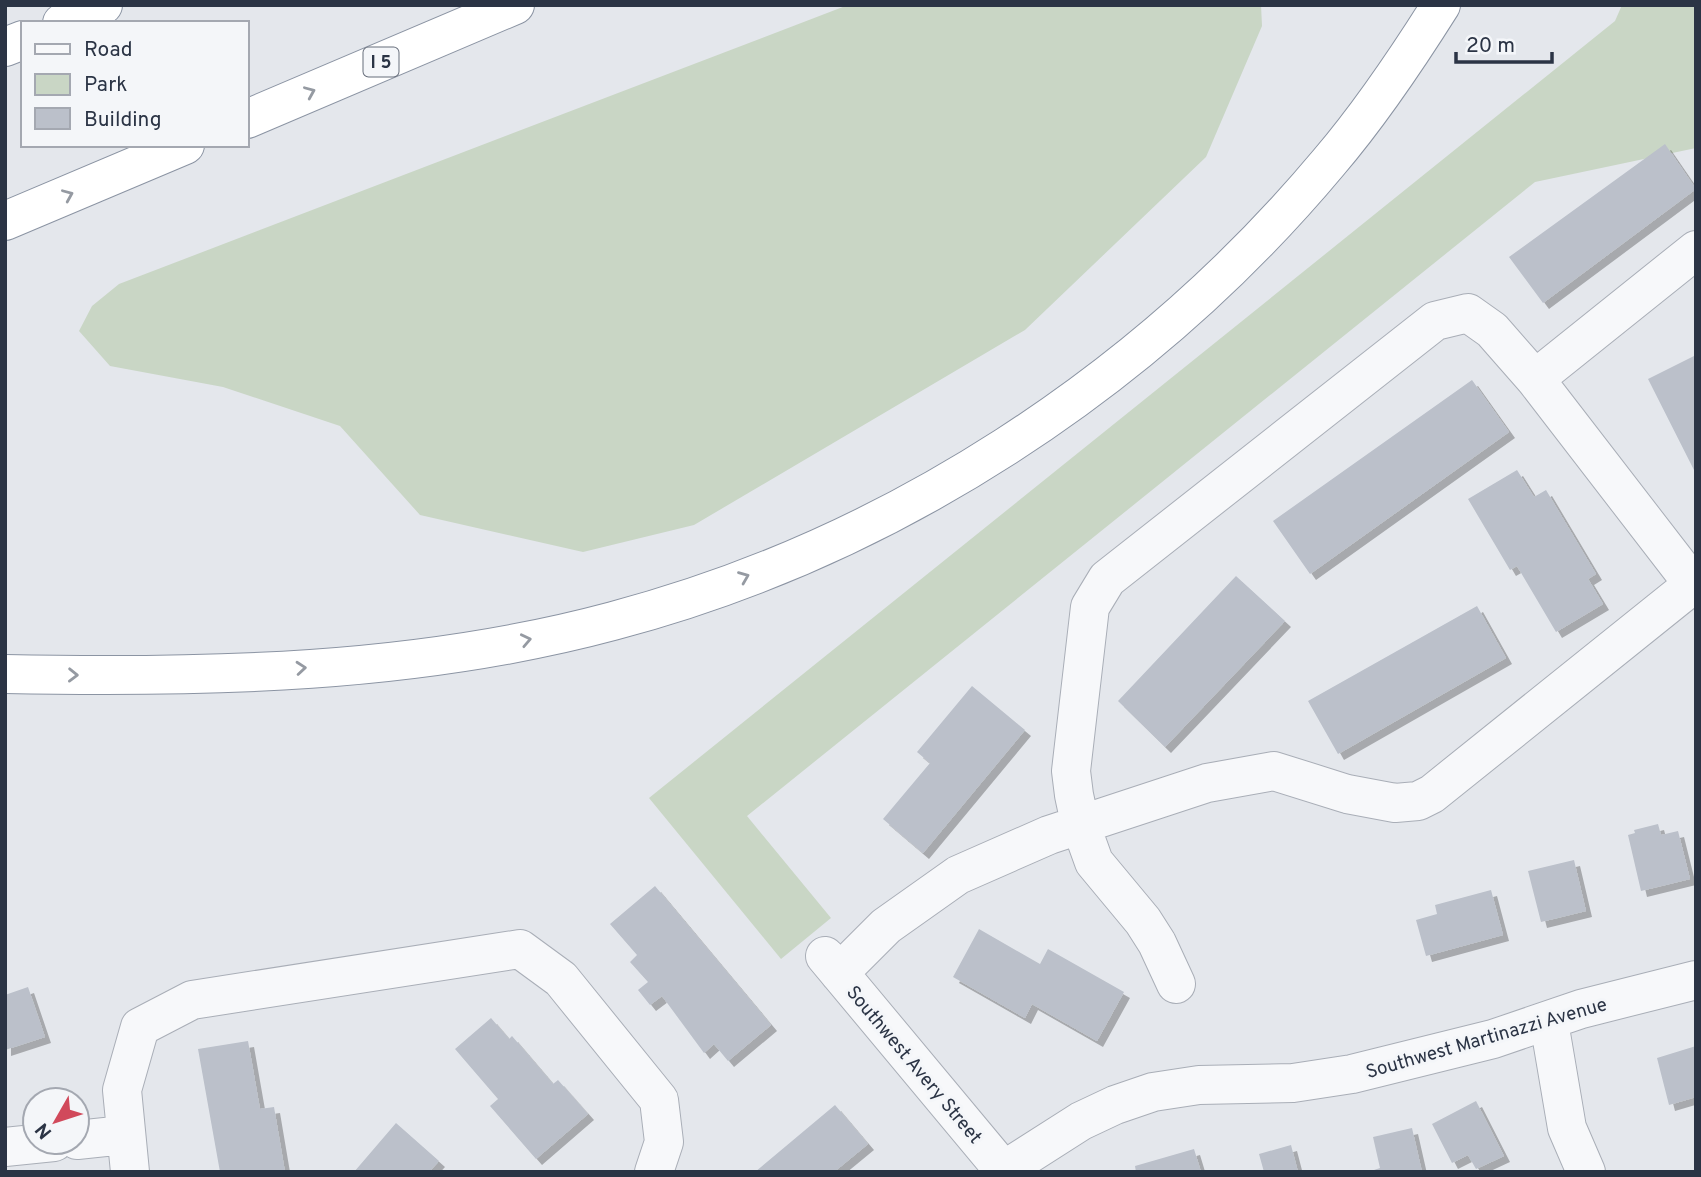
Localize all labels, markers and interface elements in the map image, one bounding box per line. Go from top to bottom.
legend [21,21,248,147]
scale bar [1456,21,1552,65]
text: 20 m [1466,33,1515,60]
text: Road [84,37,133,64]
road number: I 5 [364,48,398,76]
text: Park [84,72,127,99]
one-way arrow [303,87,315,101]
text: Building [84,107,162,134]
one-way arrow [61,189,73,203]
one-way arrow [738,571,750,585]
one-way arrow [520,634,532,648]
one-way arrow [296,661,307,676]
one-way arrow [68,668,79,683]
street label: Southwest Avery Street [840,981,987,1149]
street label: Southwest Martinazzi Avenue [1363,993,1610,1085]
north arrow [21,1086,91,1156]
text: N [31,1118,58,1143]

